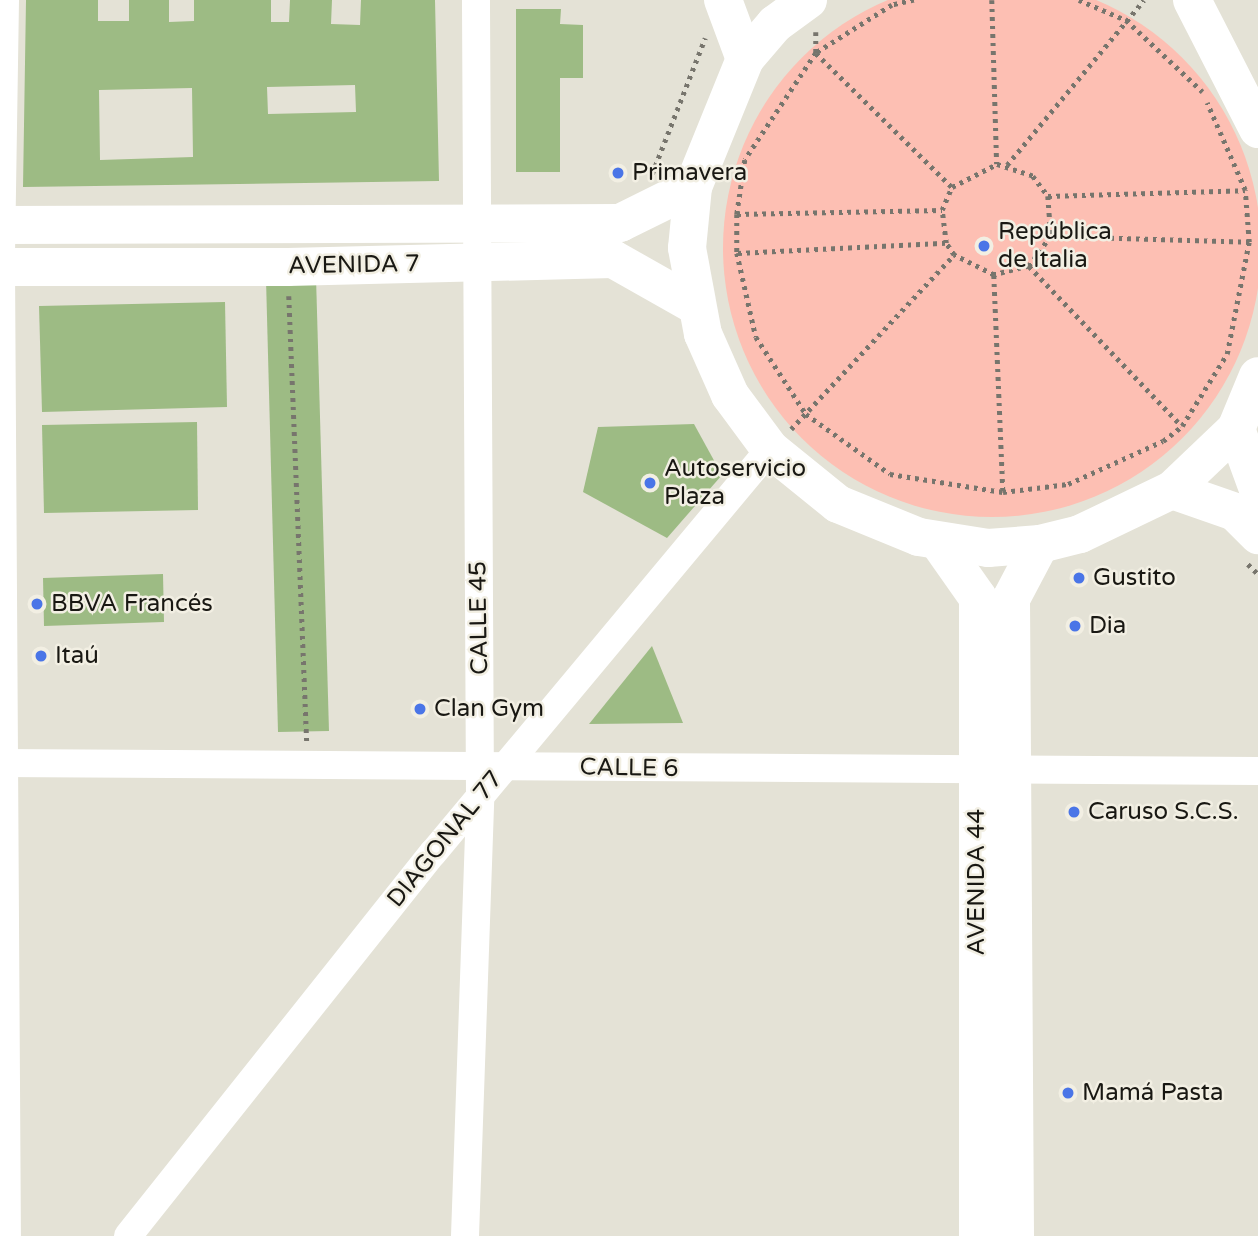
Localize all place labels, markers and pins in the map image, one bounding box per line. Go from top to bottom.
place label: Primavera [632,159,747,187]
marker: Primavera [610,165,626,181]
place label: República de Italia [998,218,1112,274]
marker: República de Italia [976,238,992,254]
place label: Autoservicio Plaza [664,455,806,511]
marker: Autoservicio Plaza [642,475,658,491]
place label: Gustito [1093,564,1176,592]
marker: Gustito [1071,570,1087,586]
place label: BBVA Francés [51,590,213,618]
marker: BBVA Francés [29,596,45,612]
place label: Dia [1089,612,1126,640]
marker: Dia [1067,618,1083,634]
place label: Itaú [55,642,99,670]
marker: Itaú [33,648,49,664]
place label: Clan Gym [434,695,544,723]
marker: Clan Gym [412,701,428,717]
place label: Caruso S.C.S. [1088,798,1239,826]
marker: Caruso S.C.S. [1066,804,1082,820]
place label: Mamá Pasta [1082,1079,1224,1107]
marker: Mamá Pasta [1060,1085,1076,1101]

